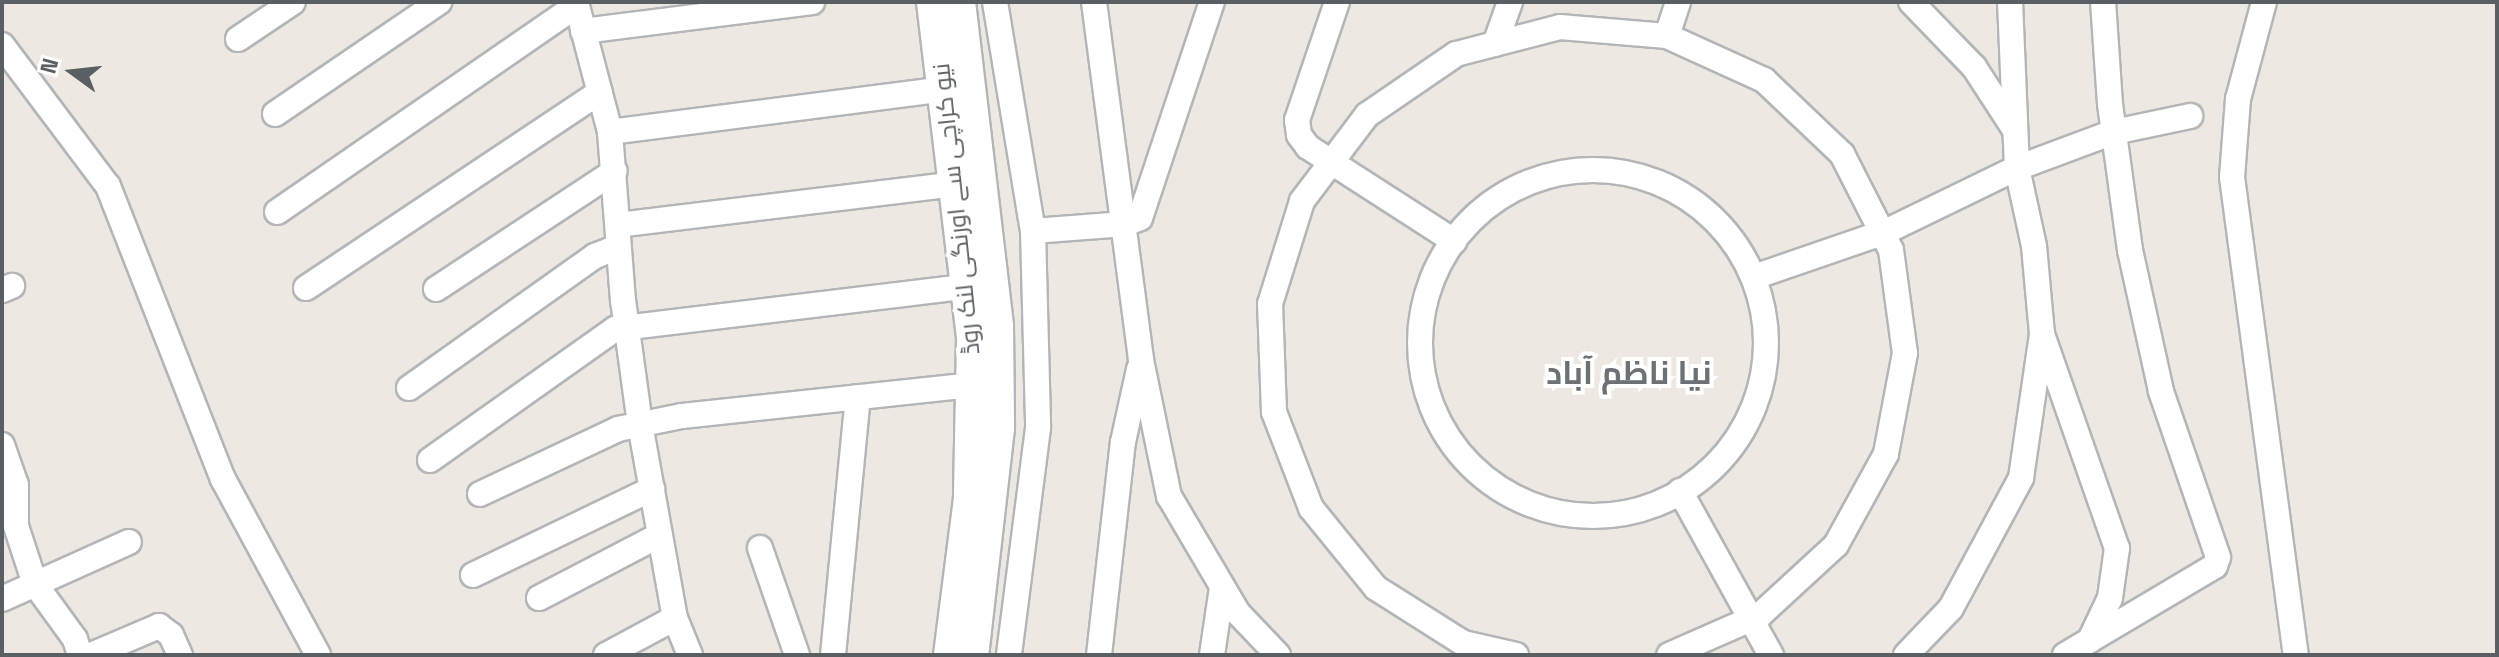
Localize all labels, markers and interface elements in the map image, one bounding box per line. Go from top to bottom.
north arrow [32,32,112,112]
text: N [33,55,64,77]
street label: نیو کراچی سے اورنگی لنک روڈ [926,62,986,356]
district label: نیا ناظم آباد [1546,354,1712,392]

